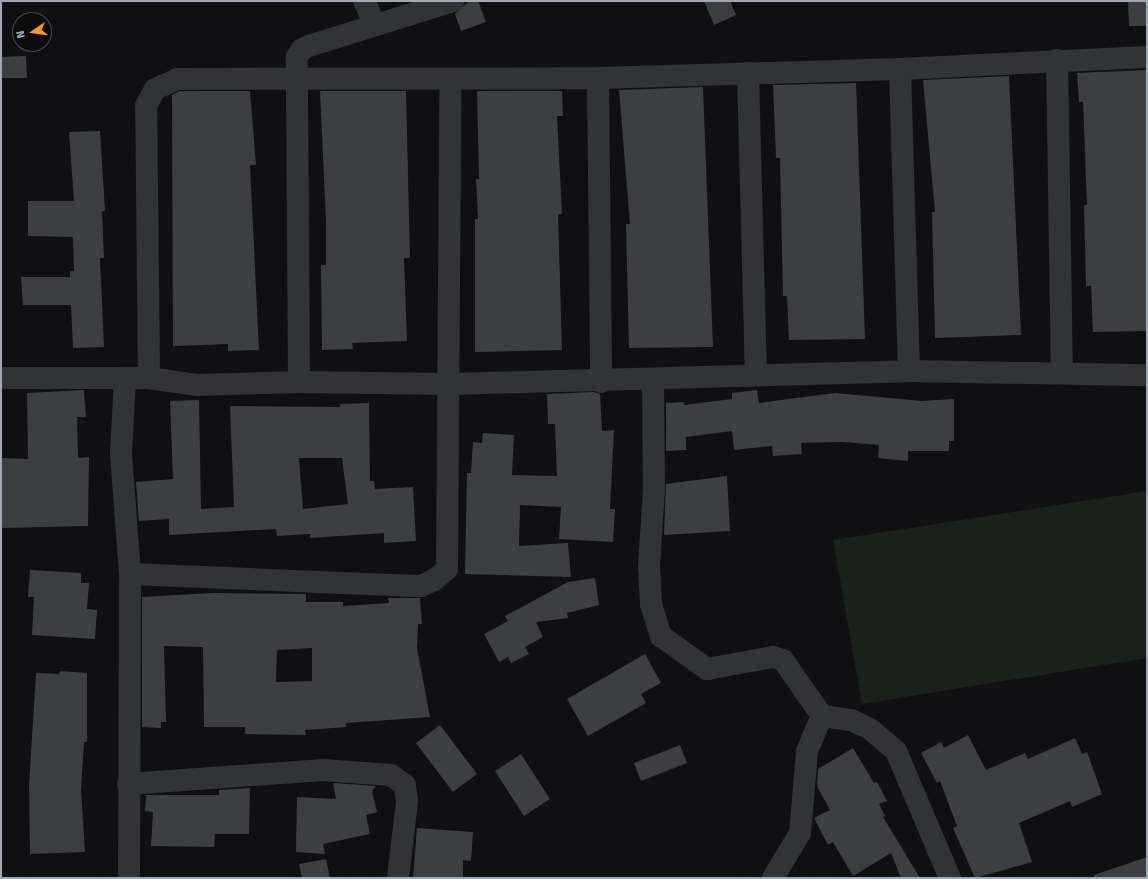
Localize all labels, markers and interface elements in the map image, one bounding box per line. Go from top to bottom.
north arrow [12,12,52,52]
text: N [14,30,28,40]

